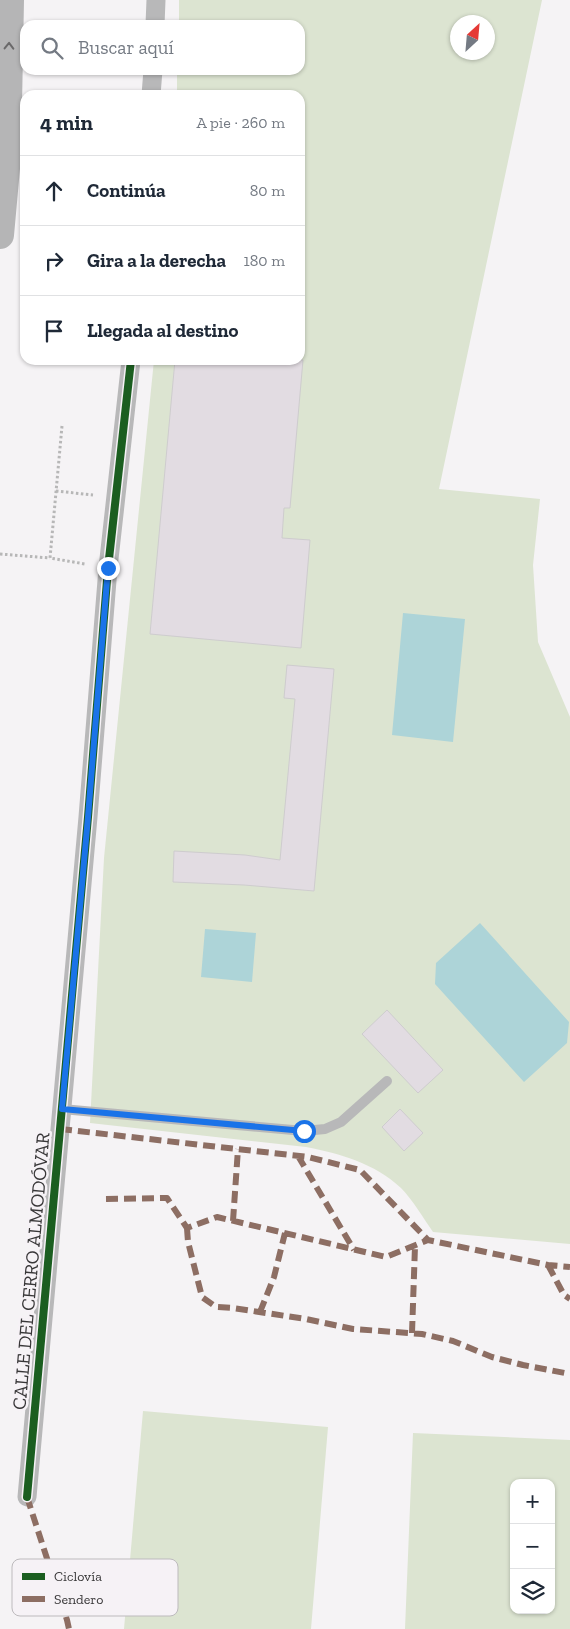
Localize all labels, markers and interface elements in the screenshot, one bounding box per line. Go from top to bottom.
north arrow [450,15,495,60]
search box [20,20,305,75]
icon: search [38,34,66,62]
text: Buscar aquí [78,36,174,59]
one-way arrow [4,42,14,50]
text: 4 min [40,110,93,135]
text: A pie · 260 m [197,113,285,132]
icon: ahead [40,177,68,205]
text: Continúa [87,179,166,202]
text: 80 m [250,181,285,200]
icon: right [40,247,68,275]
text: Gira a la derecha [87,249,226,272]
text: 180 m [244,251,285,270]
icon: arrive [40,317,68,345]
text: Llegada al destino [87,319,238,342]
route end [97,557,120,580]
route start [293,1120,316,1143]
street label: CALLE DEL CERRO ALMODÓVAR [7,1131,55,1411]
map controls [510,1479,555,1614]
button: + [510,1479,555,1524]
button: − [510,1524,555,1569]
legend [12,1559,178,1616]
text: Ciclovía [54,1568,102,1585]
button: layers [510,1569,555,1614]
text: Sendero [54,1591,103,1608]

